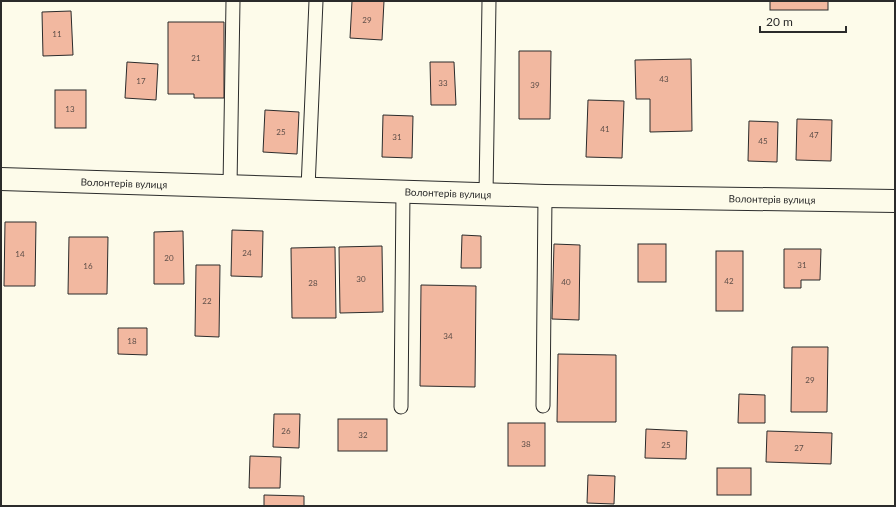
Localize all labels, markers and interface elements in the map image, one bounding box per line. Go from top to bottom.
scale bar [760,8,846,34]
text: 20 m [766,14,793,29]
house number: 29 [362,15,372,25]
house number: 11 [52,29,62,39]
house number: 21 [191,53,201,63]
house number: 43 [659,74,669,84]
house number: 17 [136,76,146,86]
house number: 33 [438,78,448,88]
house number: 39 [530,80,540,90]
house number: 13 [65,104,75,114]
house number: 41 [600,124,610,134]
house number: 25 [276,127,286,137]
house number: 47 [809,130,819,140]
house number: 31 [392,132,402,142]
house number: 45 [758,136,768,146]
street label: Волонтерів вулиця [80,175,168,191]
street label: Волонтерів вулиця [404,185,492,201]
street label: Волонтерів вулиця [728,192,816,206]
house number: 24 [242,248,252,258]
house number: 14 [15,249,25,259]
house number: 20 [164,253,174,263]
house number: 31 [797,260,807,270]
house number: 16 [83,261,93,271]
house number: 30 [356,274,366,284]
house number: 42 [724,276,734,286]
house number: 40 [561,277,571,287]
house number: 28 [308,278,318,288]
house number: 22 [202,296,212,306]
house number: 34 [443,331,453,341]
house number: 18 [127,336,137,346]
house number: 29 [805,375,815,385]
house number: 26 [281,426,291,436]
house number: 32 [358,430,368,440]
house number: 38 [521,439,531,449]
house number: 25 [661,440,671,450]
house number: 27 [794,443,804,453]

